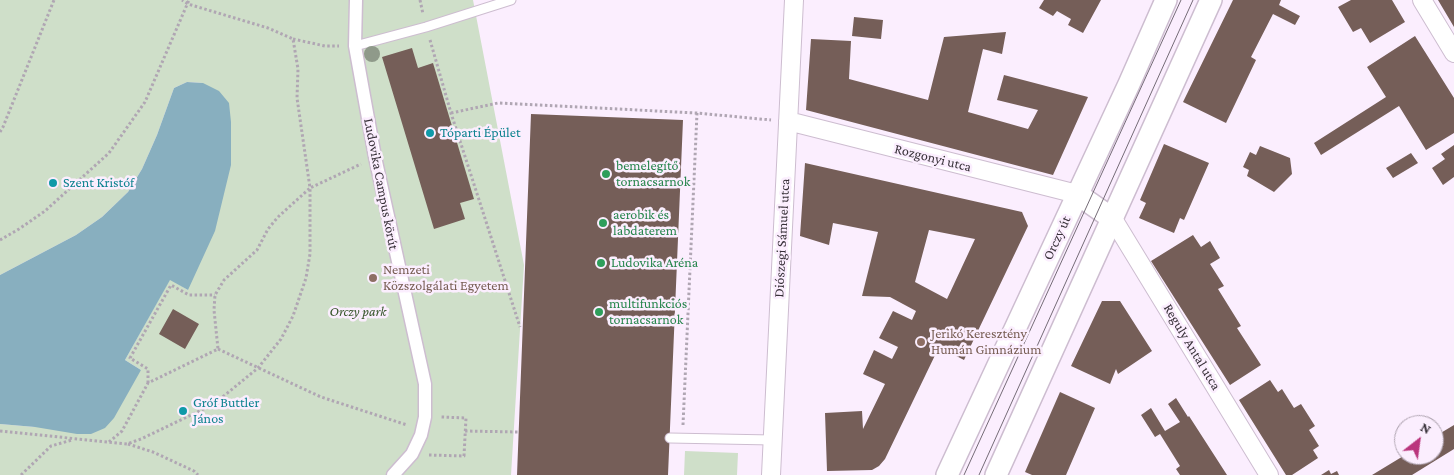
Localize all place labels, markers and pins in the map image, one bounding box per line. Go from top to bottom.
place label: Tóparti Épület [440,125,521,141]
marker: Tóparti Épület [424,127,436,139]
place label: bemelegítő tornacsarnok [616,158,690,190]
marker: bemelegítő tornacsarnok [600,168,612,180]
place label: Szent Kristóf [63,175,134,191]
marker: Szent Kristóf [47,177,59,189]
place label: aerobik és labdaterem [613,207,677,240]
marker: aerobik és labdaterem [597,217,609,229]
place label: Ludovika Aréna [611,255,698,271]
marker: Ludovika Aréna [595,257,607,269]
place label: Nemzeti Közszolgálati Egyetem [383,262,509,294]
marker: Nemzeti Közszolgálati Egyetem [367,272,379,284]
place label: multifunkciós tornacsarnok [609,296,687,328]
marker: multifunkciós tornacsarnok [593,306,605,318]
place label: Jerikó Keresztény Humán Gimnázium [931,326,1042,358]
marker: Jerikó Keresztény Humán Gimnázium [915,336,927,348]
place label: Gróf Buttler János [193,395,259,428]
marker: Gróf Buttler János [177,405,189,417]

